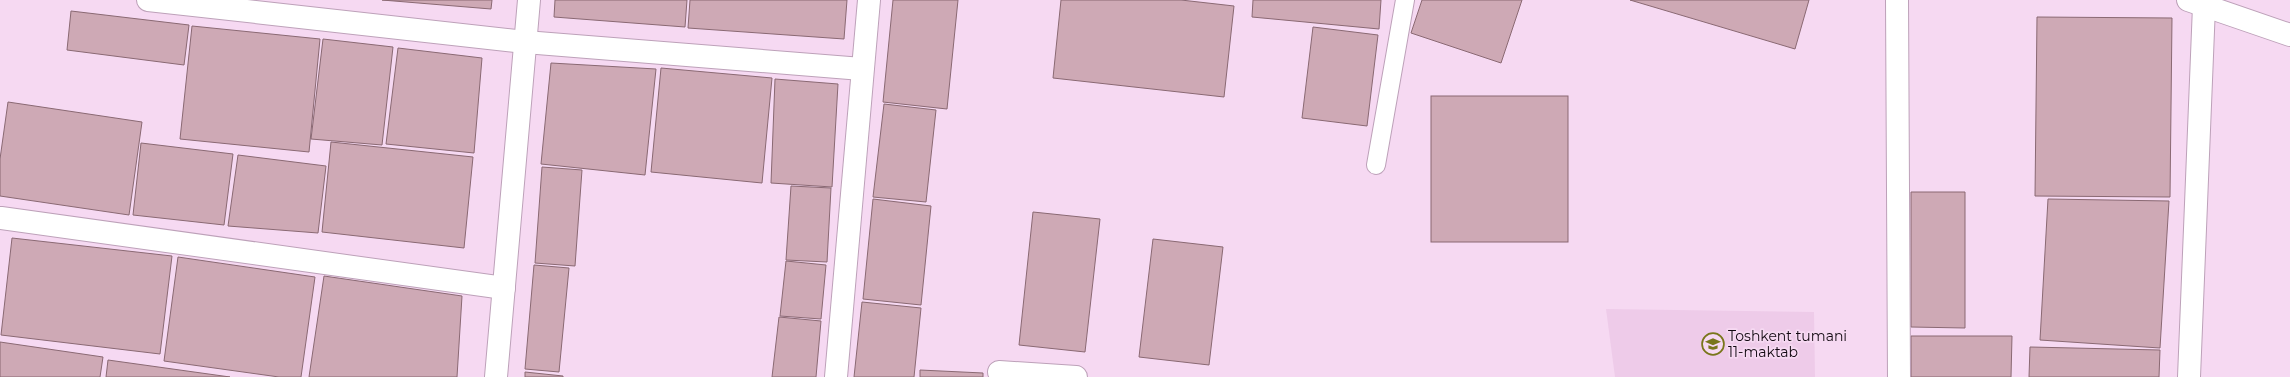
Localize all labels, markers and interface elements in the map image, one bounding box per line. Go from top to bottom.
place label: Toshkent tumani 11-maktab [1728,327,1847,361]
school or university icon: Toshkent tumani 11-maktab [1700,331,1726,357]

